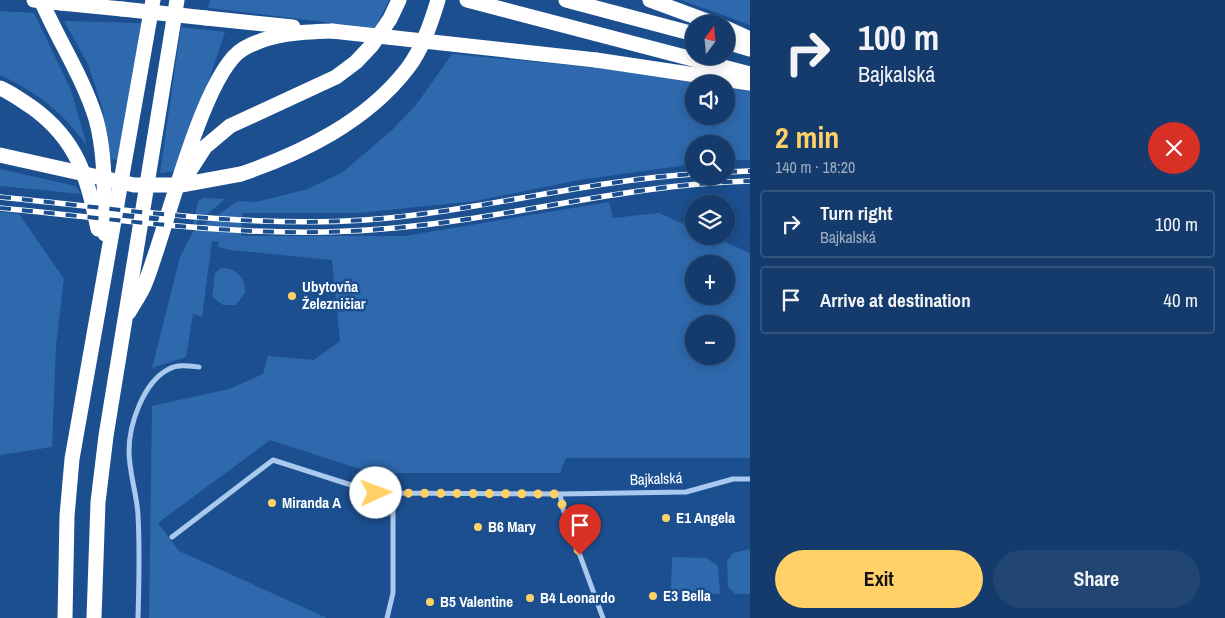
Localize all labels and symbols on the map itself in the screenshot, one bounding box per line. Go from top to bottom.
north arrow [685,15,735,65]
place label: Ubytovňa Železničiar [302,276,366,314]
marker: Ubytovňa Železničiar [286,290,298,302]
position arrow [349,466,401,518]
street label: Bajkalská [629,467,683,490]
place label: Miranda A [282,492,341,513]
marker: Miranda A [266,497,278,509]
pin [559,504,601,555]
place label: E1 Angela [676,507,735,528]
marker: E1 Angela [660,512,672,524]
place label: B6 Mary [488,516,536,537]
marker: B6 Mary [472,521,484,533]
place label: E3 Bella [663,585,711,606]
place label: B4 Leonardo [540,587,615,608]
marker: E3 Bella [647,590,659,602]
place label: B5 Valentine [440,591,513,612]
marker: B4 Leonardo [524,592,536,604]
marker: B5 Valentine [424,596,436,608]

